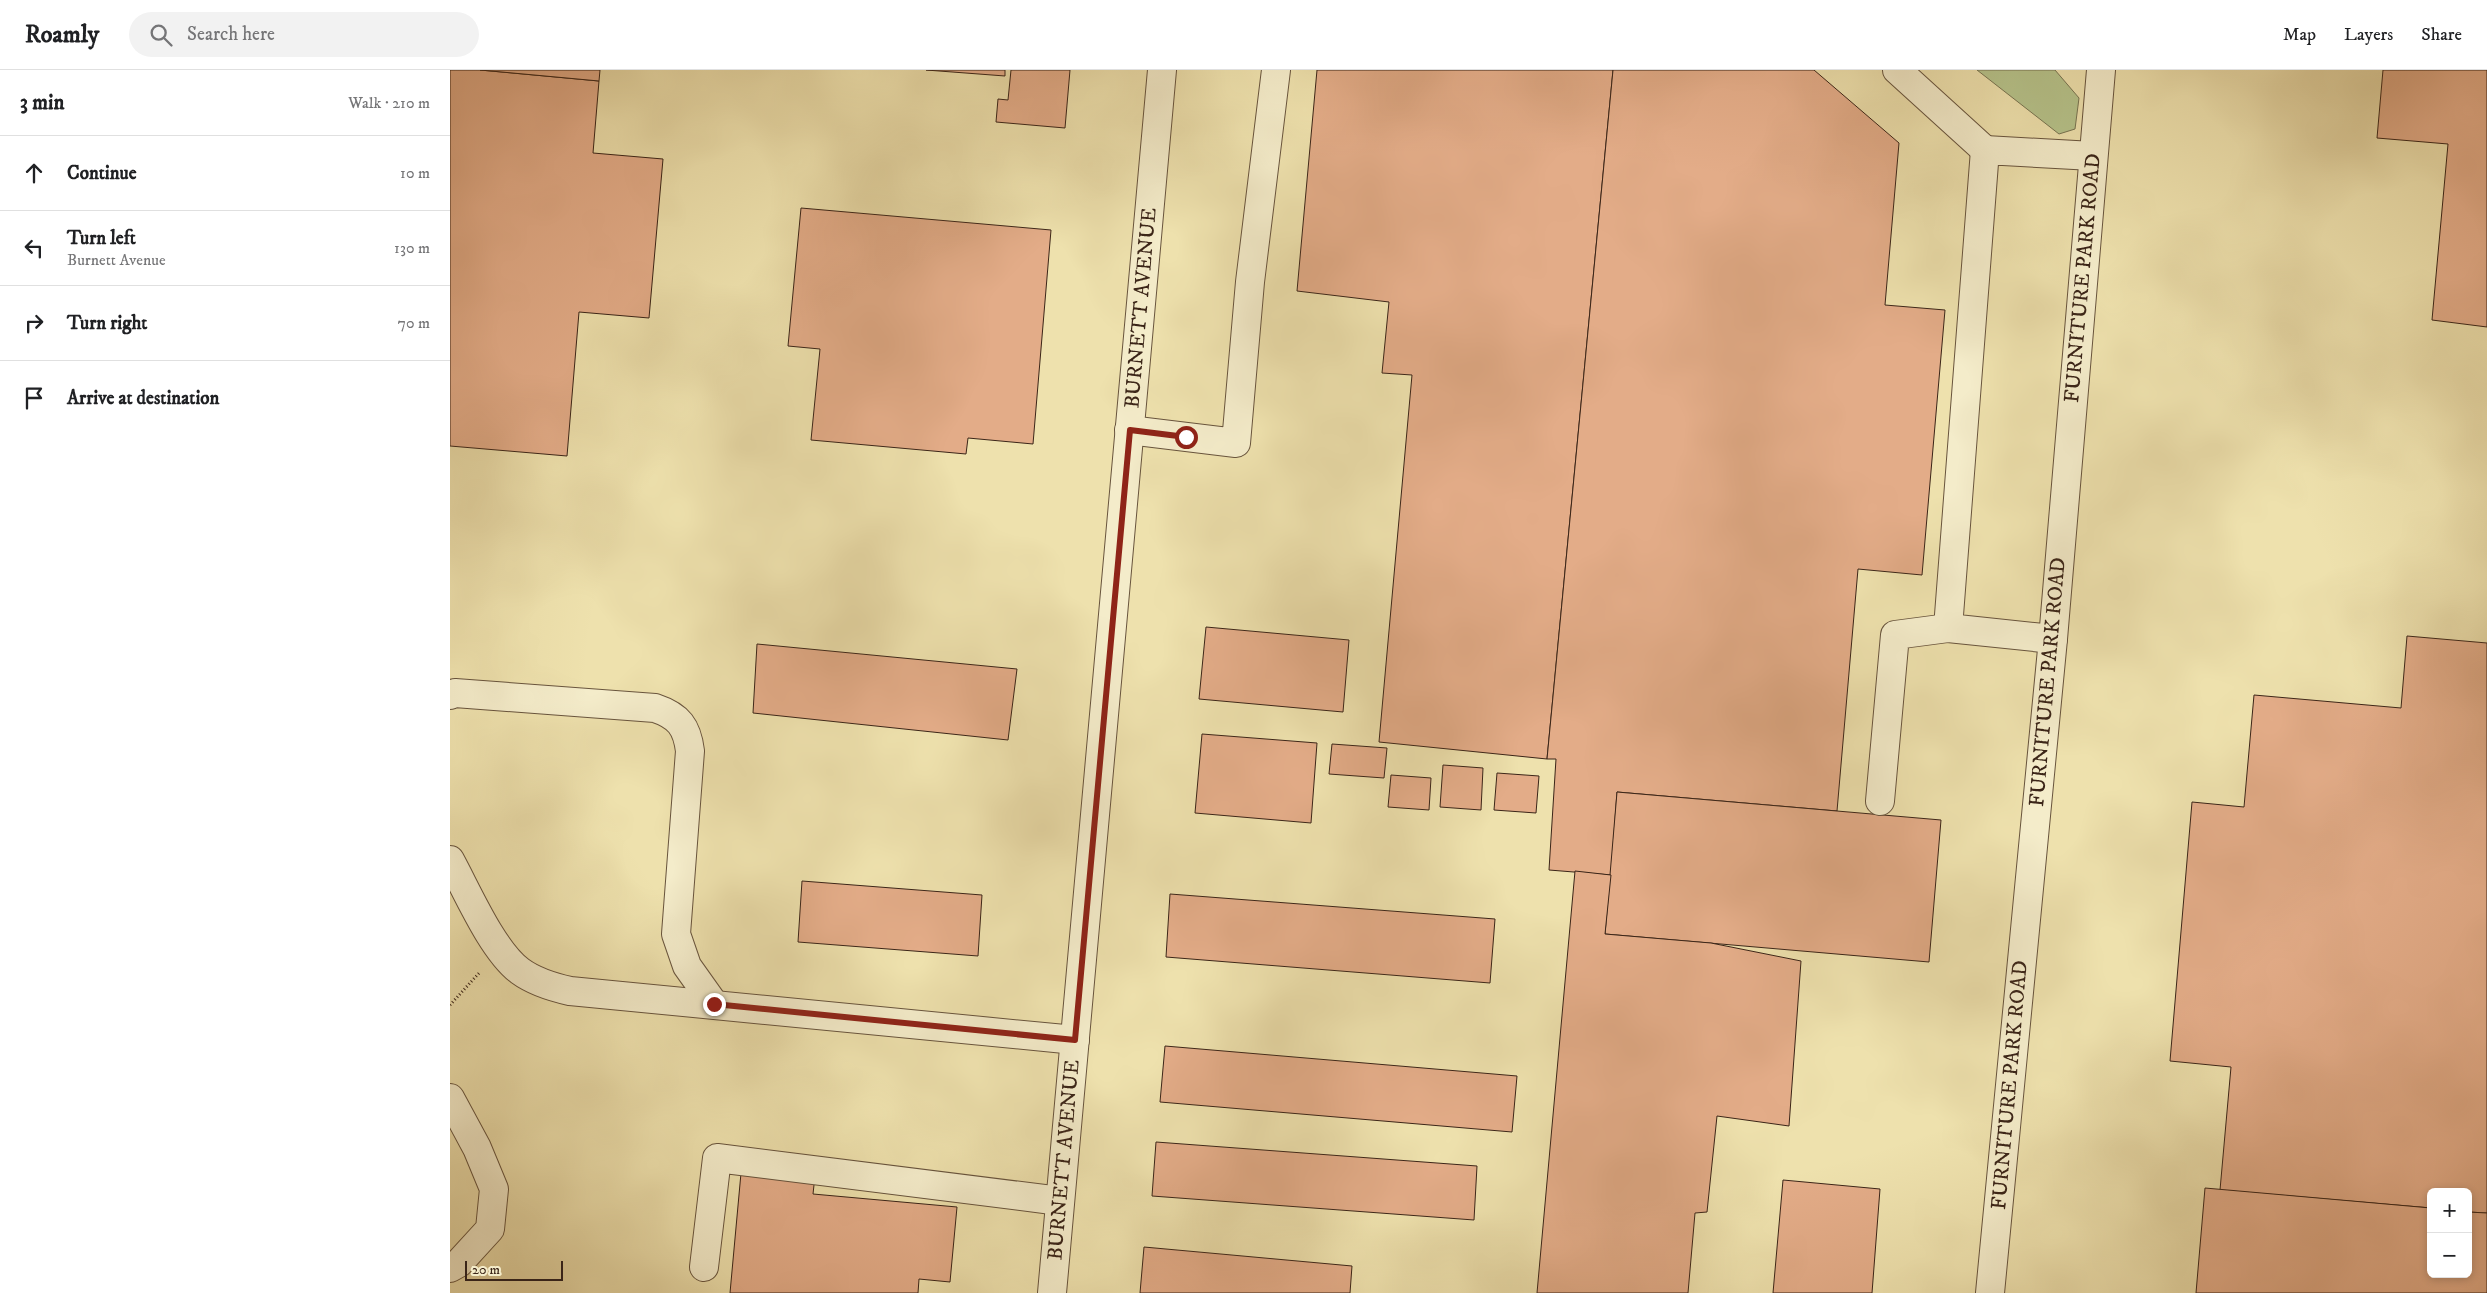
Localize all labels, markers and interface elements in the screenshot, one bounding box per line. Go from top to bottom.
search box [129,12,479,57]
text: Roamly [25,20,99,50]
icon: search [147,21,175,49]
text: Search here [187,23,275,46]
text: Map [2283,24,2316,46]
text: Layers [2344,24,2393,46]
text: Share [2421,24,2462,46]
text: 3 min [20,90,65,116]
text: Walk · 210 m [348,93,430,113]
street label: FURNITURE PARK ROAD [2059,152,2107,404]
icon: ahead [20,159,48,187]
text: Continue [67,162,137,185]
text: 10 m [400,163,430,183]
street label: BURNETT AVENUE [1119,206,1163,409]
text: Turn left [67,227,136,250]
icon: left [20,234,48,262]
text: 130 m [394,238,430,258]
text: Burnett Avenue [67,250,166,270]
icon: right [20,309,48,337]
text: Turn right [67,312,147,335]
text: 70 m [398,313,430,333]
icon: arrive [20,384,48,412]
text: Arrive at destination [67,387,219,410]
route start [1175,426,1198,449]
street label: FURNITURE PARK ROAD [2024,556,2072,808]
street label: FURNITURE PARK ROAD [1986,959,2034,1211]
route end [703,993,726,1016]
street label: BURNETT AVENUE [1042,1058,1086,1261]
map controls [2427,1188,2472,1278]
button: + [2427,1188,2472,1233]
button: − [2427,1233,2472,1278]
scale bar [465,1258,562,1281]
text: 20 m [472,1261,500,1279]

